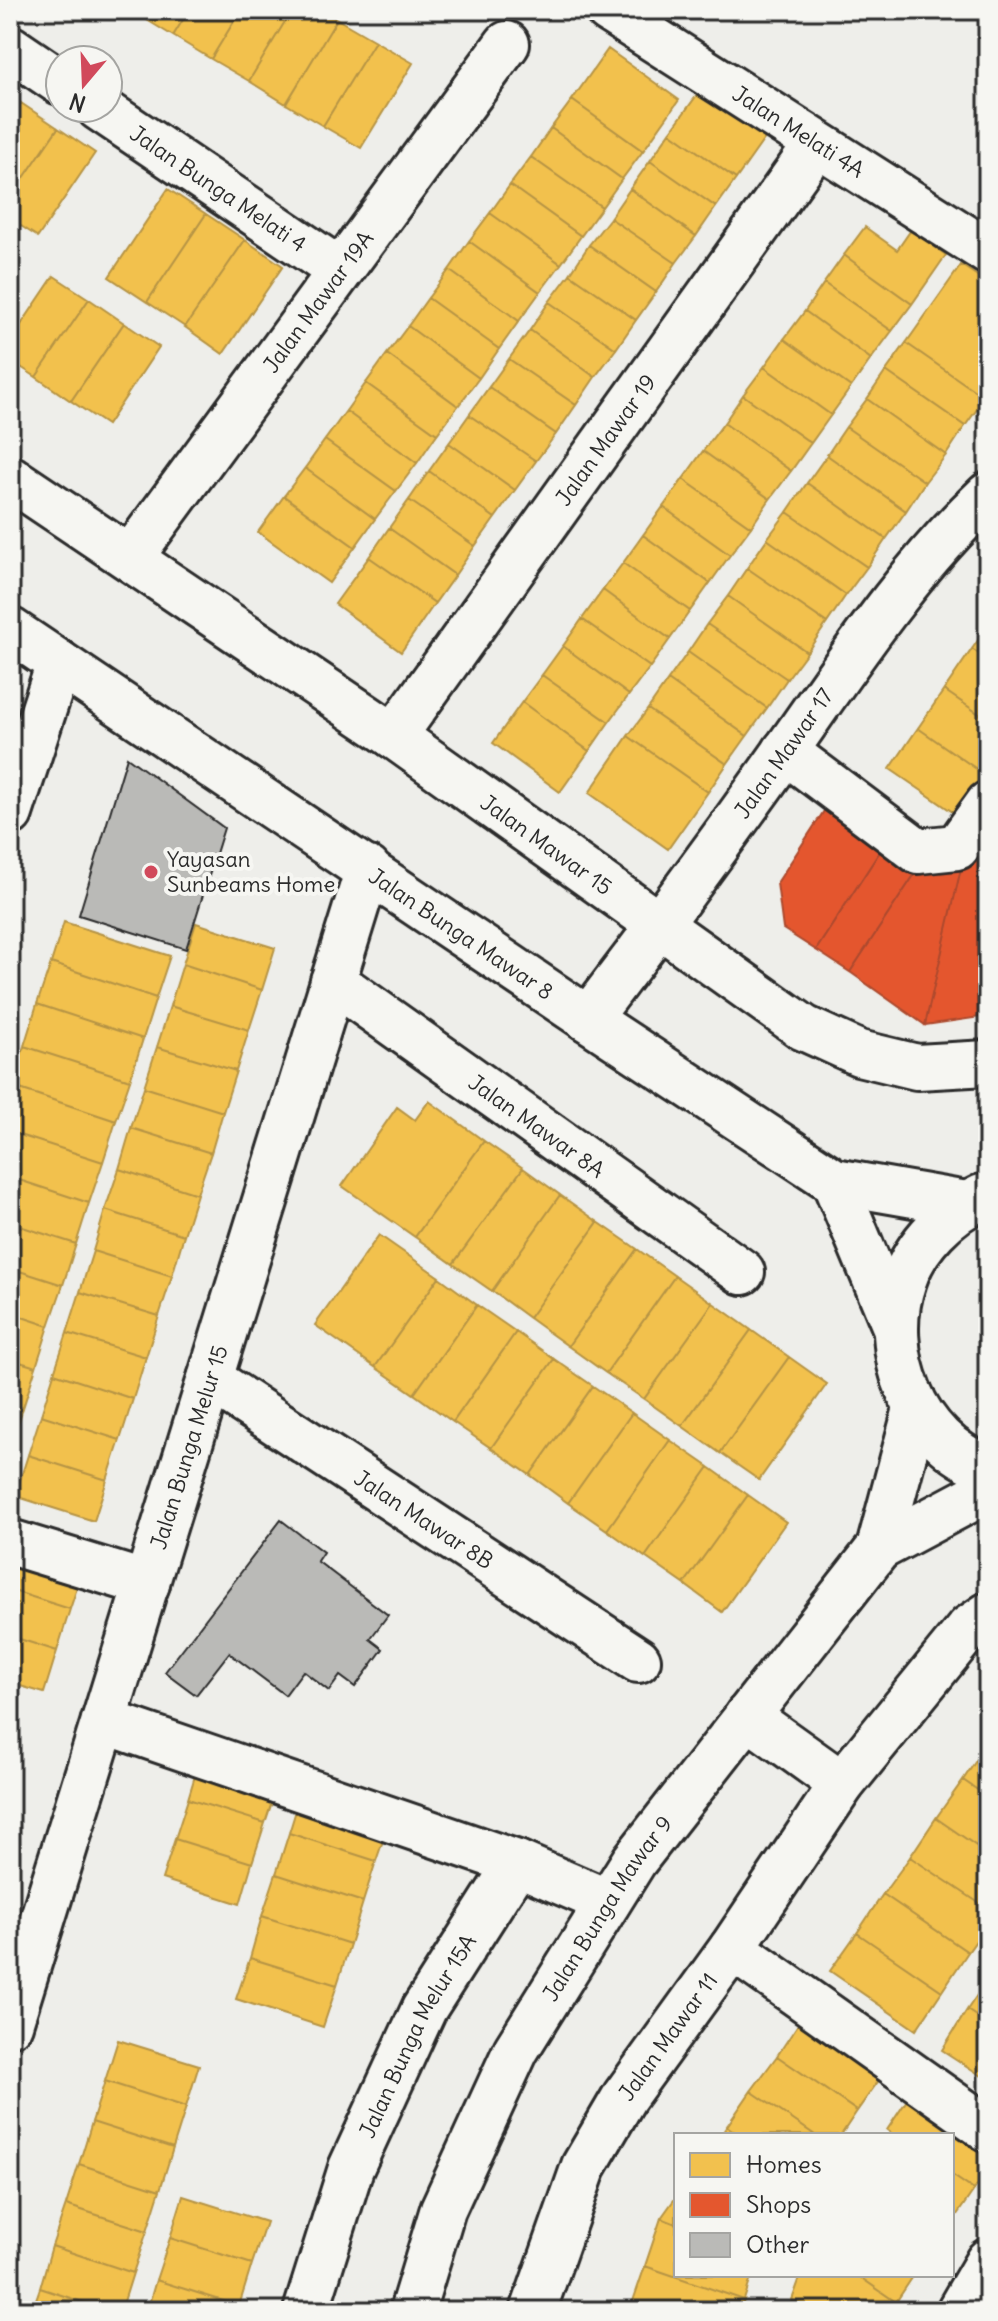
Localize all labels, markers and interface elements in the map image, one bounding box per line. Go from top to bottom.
north arrow [44,44,124,124]
street label: Jalan Melati 4A [728,79,870,184]
text: N [66,87,89,119]
street label: Jalan Bunga Melati 4 [125,119,312,258]
street label: Jalan Mawar 19A [257,225,379,378]
street label: Jalan Mawar 19 [549,369,662,511]
street label: Jalan Mawar 17 [728,682,839,824]
street label: Jalan Mawar 15 [475,788,618,901]
place label: Yayasan Sunbeams Home [167,845,335,898]
street label: Jalan Bunga Mawar 8 [364,862,559,1006]
marker: Yayasan Sunbeams Home [142,863,160,881]
street label: Jalan Mawar 8A [463,1068,610,1184]
street label: Jalan Bunga Melur 15 [144,1342,234,1553]
street label: Jalan Mawar 8B [349,1464,499,1575]
street label: Jalan Bunga Mawar 9 [536,1810,678,2006]
street label: Jalan Bunga Melur 15A [353,1929,482,2142]
street label: Jalan Mawar 11 [612,1967,723,2106]
legend [674,2133,954,2277]
text: Homes [746,2149,822,2179]
text: Shops [746,2189,811,2219]
text: Other [746,2229,809,2259]

